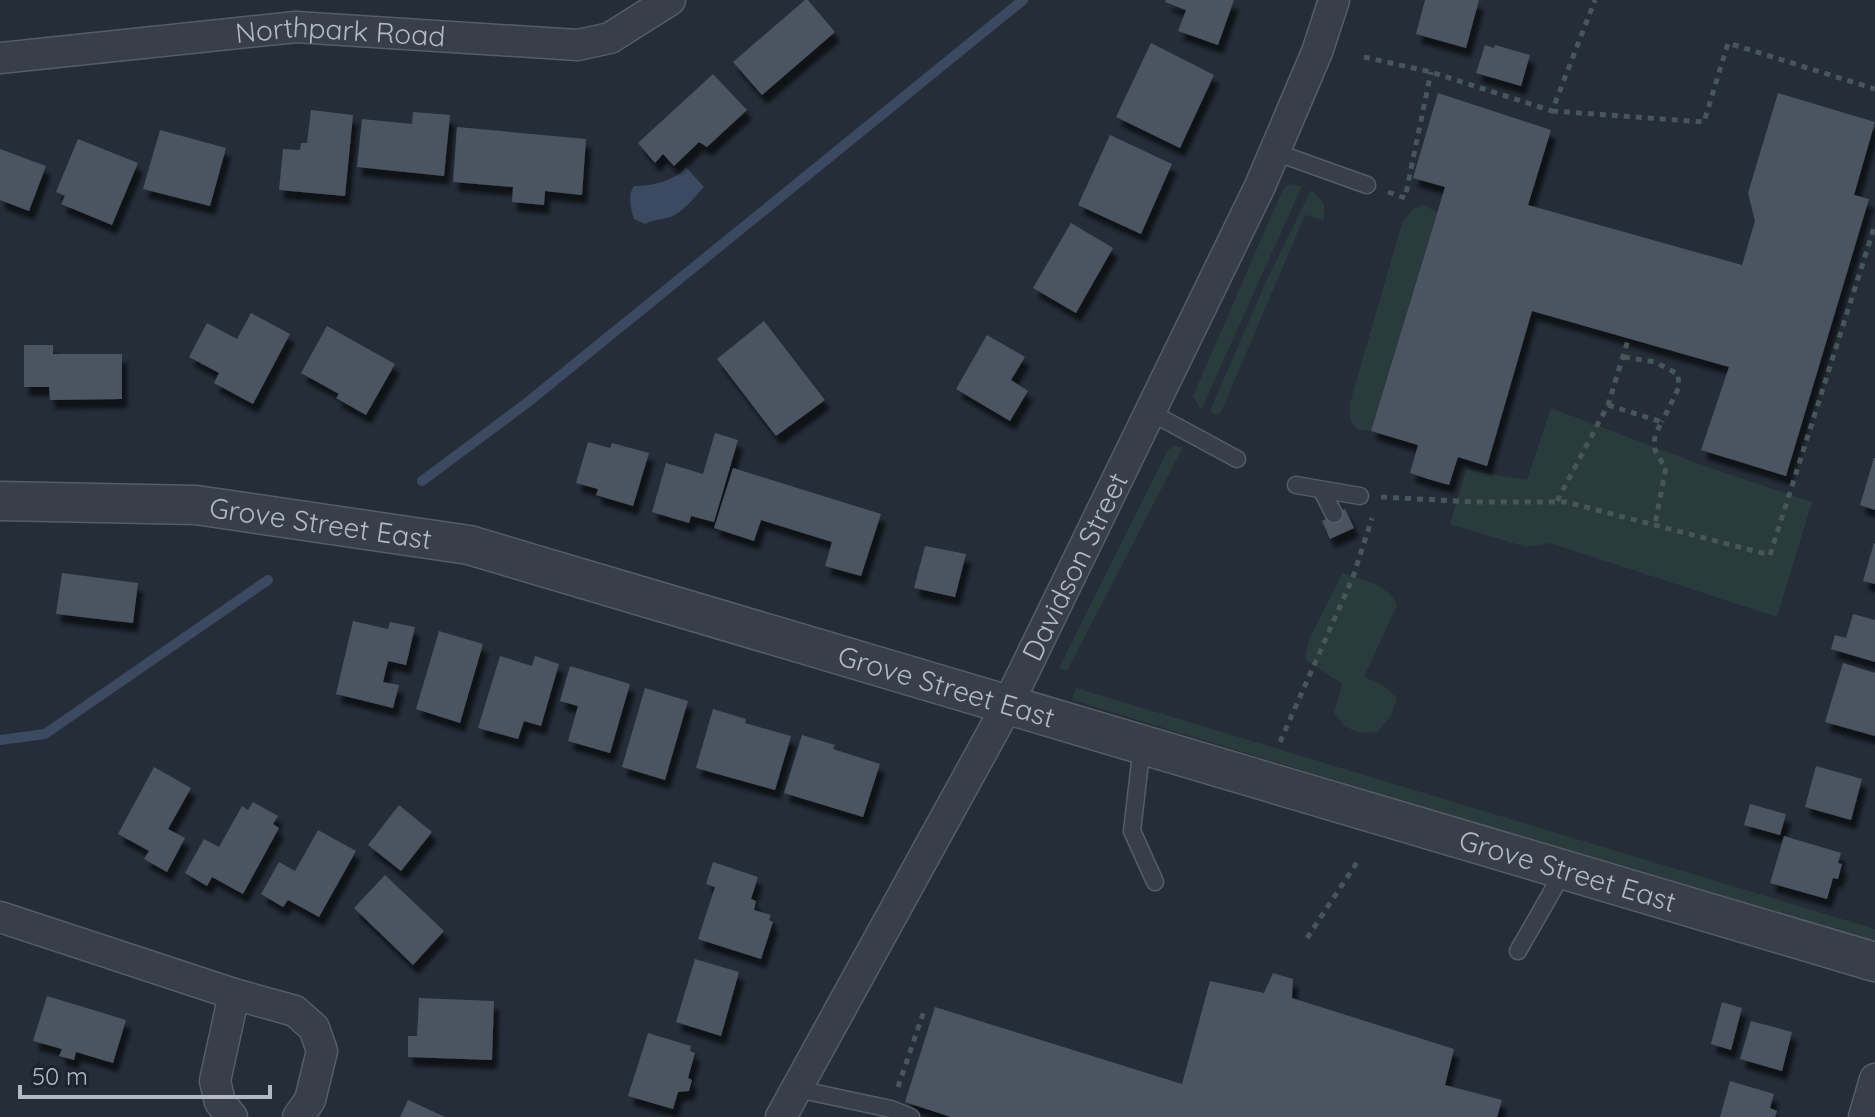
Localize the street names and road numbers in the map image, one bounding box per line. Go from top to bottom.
street label: Northpark Road [234,9,446,53]
street label: Davidson Street [1014,467,1135,666]
street label: Grove Street East [207,489,434,556]
street label: Grove Street East [834,637,1059,735]
street label: Grove Street East [1455,822,1680,919]

